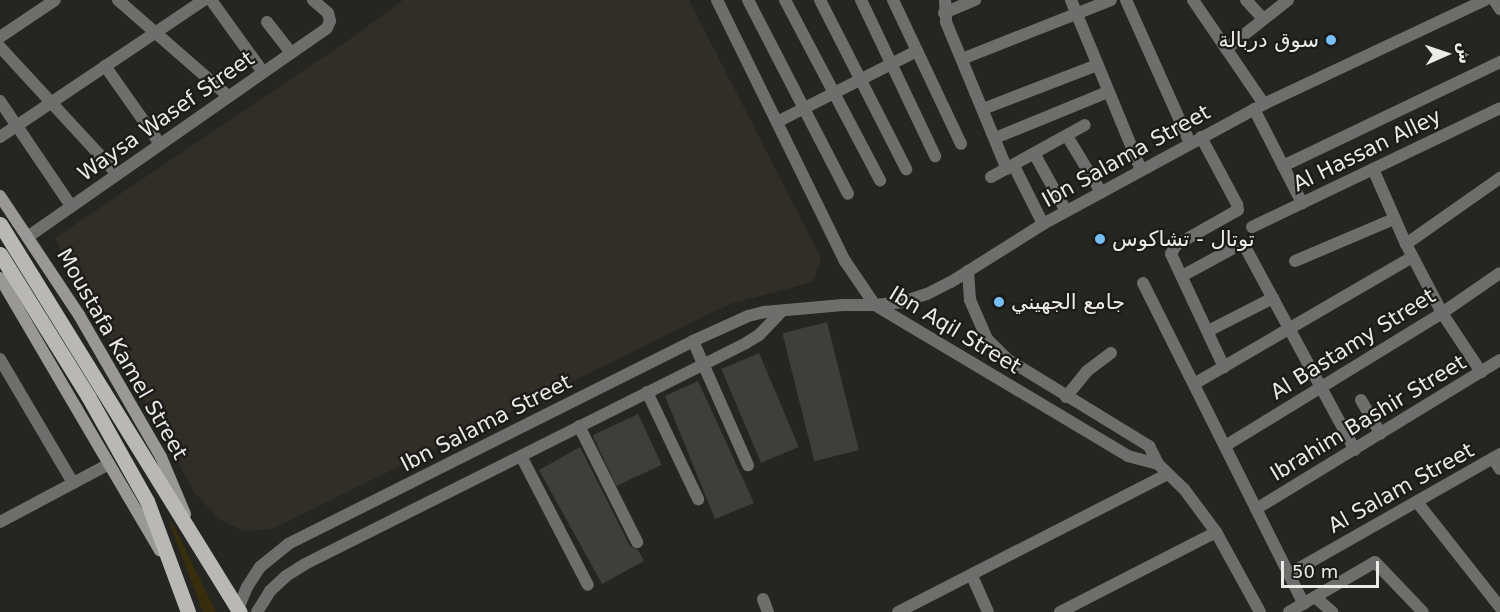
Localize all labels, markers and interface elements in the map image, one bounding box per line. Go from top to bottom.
north arrow [1416,24,1476,84]
place label: سوق دربالة [1218,27,1319,53]
marker: سوق دربالة [1324,33,1338,47]
text: ش [1454,42,1475,65]
street label: Waysa Wasef Street [73,46,259,186]
street label: Ibn Salama Street [1038,99,1214,213]
street label: Al Hassan Alley [1289,103,1445,197]
place label: توتال - تشاكوس [1112,226,1255,252]
marker: توتال - تشاكوس [1093,232,1107,246]
street label: Moustafa Kamel Street [51,244,193,464]
street label: Ibn Aqil Street [885,281,1025,379]
street label: Al Bastamy Street [1266,283,1440,405]
place label: جامع الجهيني [1011,289,1125,315]
marker: جامع الجهيني [992,295,1006,309]
street label: Ibrahim Bashir Street [1266,350,1470,486]
street label: Ibn Salama Street [396,369,576,477]
street label: Al Salam Street [1324,438,1478,538]
scale bar [1284,549,1382,587]
text: 50 m [1292,561,1338,582]

